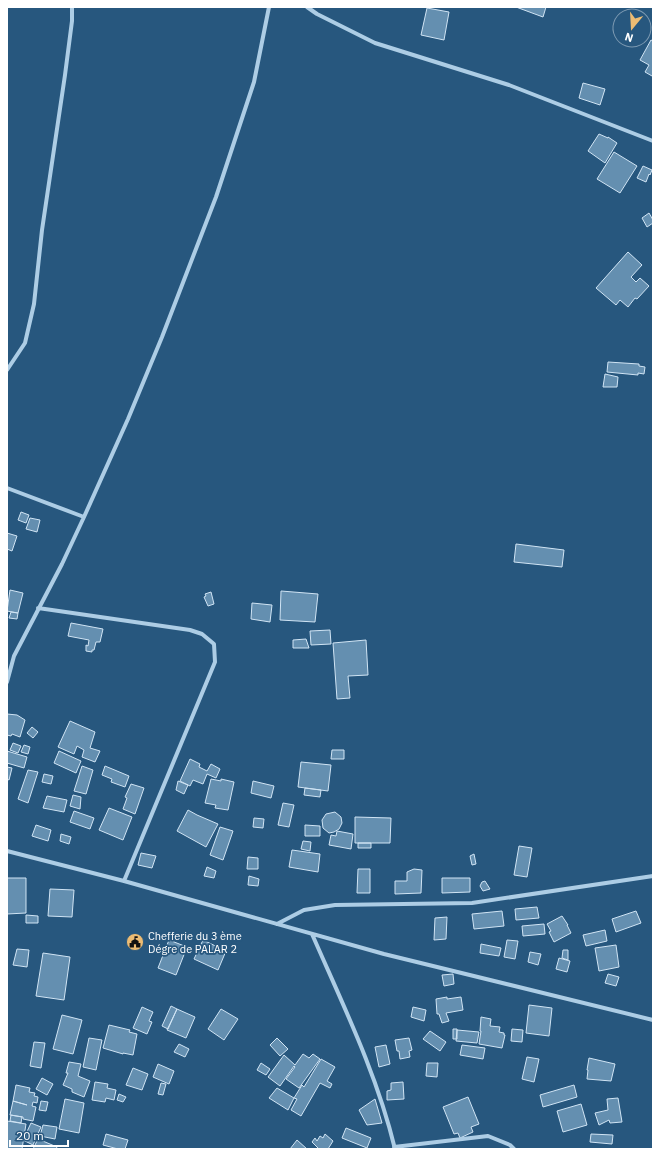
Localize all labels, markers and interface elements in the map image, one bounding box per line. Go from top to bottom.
north arrow [612,8,652,48]
text: N [623,30,635,45]
place label: Chefferie du 3 ème Dégre de PALAR 2 [148,929,242,956]
public building icon: Chefferie du 3 ème Dégre de PALAR 2 [125,932,145,952]
scale bar [10,1122,68,1148]
text: 20 m [16,1128,44,1143]

